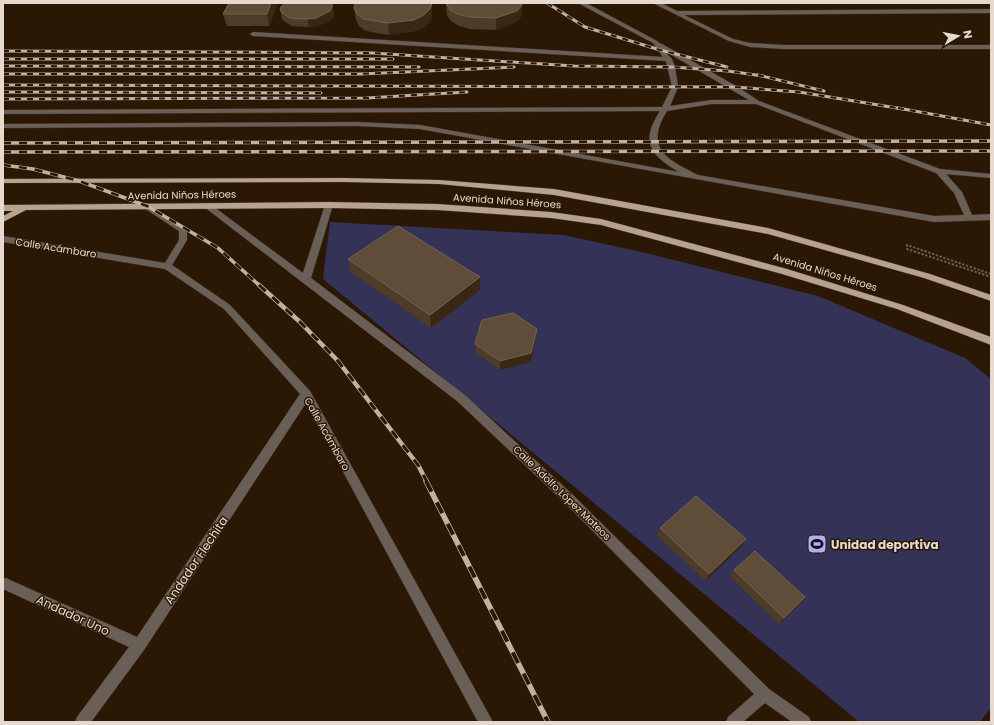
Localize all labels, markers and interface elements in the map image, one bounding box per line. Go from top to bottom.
north arrow [938,16,978,56]
text: N [959,29,976,40]
street label: Avenida Niños Héroes [128,187,236,203]
street label: Avenida Niños Héroes [452,190,562,212]
street label: Calle Acámbaro [14,234,98,262]
street label: Avenida Niños Héroes [771,249,879,295]
street label: Calle Acámbaro [301,395,353,473]
street label: Calle Adolfo López Mateos [510,442,614,544]
street label: Andador Flechita [160,513,232,607]
sports icon: Unidad deportiva [806,533,828,555]
place label: Unidad deportiva [831,536,939,553]
street label: Andador Uno [34,591,113,640]

